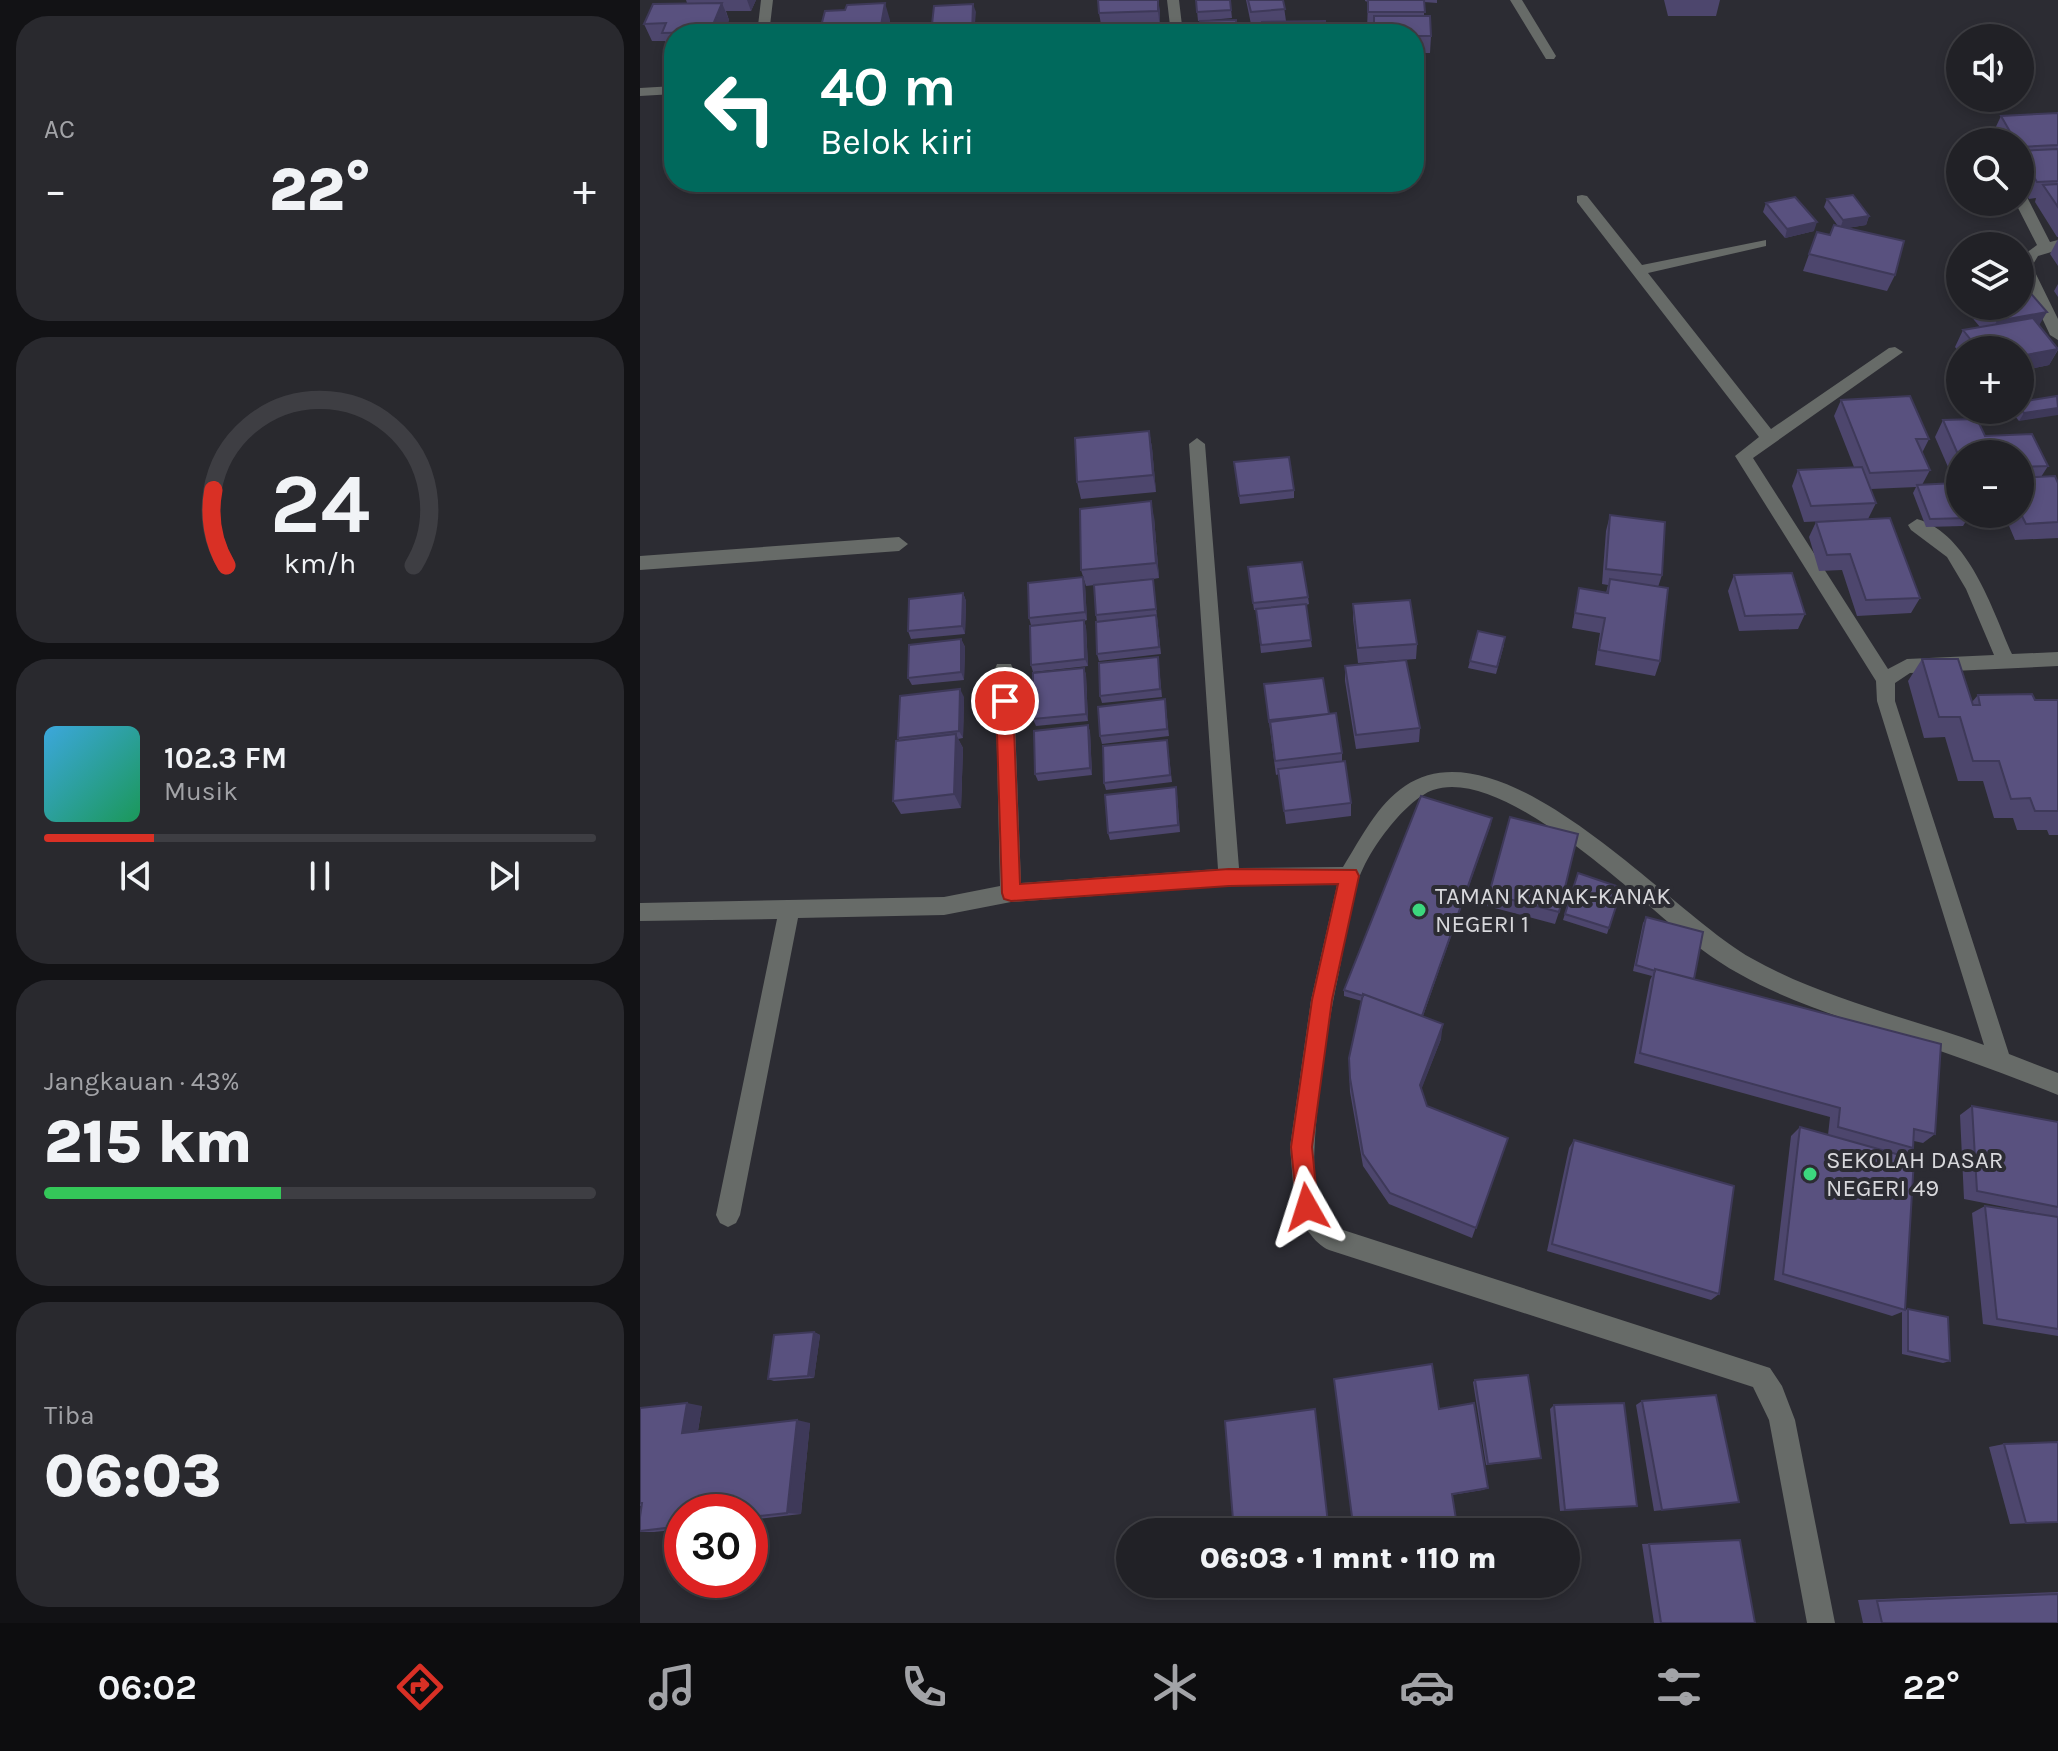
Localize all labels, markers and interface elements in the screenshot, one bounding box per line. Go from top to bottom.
map controls [1946,24,2034,528]
button: sound [1946,24,2034,112]
text: 40 m [820,54,956,119]
icon: left [688,56,792,160]
text: AC [44,114,75,145]
text: Belok kiri [820,121,974,163]
button: search [1946,128,2034,216]
text: 22° [269,155,371,225]
text: − [44,165,67,216]
text: + [573,165,596,216]
button: layers [1946,232,2034,320]
button: + [1946,336,2034,424]
button: − [1946,440,2034,528]
text: 24 [270,456,370,553]
text: km/h [284,547,356,580]
pin [971,667,1039,735]
icon: arrive [983,679,1027,723]
text: 102.3 FM [164,740,287,776]
text: Musik [164,776,238,807]
icon: previous [114,854,158,898]
icon: pause [298,854,342,898]
icon: next [482,854,526,898]
place label: TAMAN KANAK-KANAK NEGERI 1 [1435,882,1671,938]
marker: TAMAN KANAK-KANAK NEGERI 1 [1410,901,1428,919]
text: Jangkauan · 43% [44,1066,240,1097]
text: 215 km [44,1107,252,1177]
place label: SEKOLAH DASAR NEGERI 49 [1826,1146,2003,1202]
position arrow [1265,1165,1349,1249]
marker: SEKOLAH DASAR NEGERI 49 [1801,1165,1819,1183]
text: Tiba [44,1400,94,1431]
text: 06:03 [44,1441,221,1511]
speed limit sign: 30 [664,1494,768,1598]
text: 06:03 · 1 mnt · 110 m [1200,1540,1496,1576]
icon: directions [392,1659,448,1715]
icon: music [644,1659,700,1715]
icon: phone [896,1659,952,1715]
icon: climate [1147,1659,1203,1715]
icon: car [1399,1659,1455,1715]
icon: filters [1651,1659,1707,1715]
text: 06:02 [98,1666,197,1708]
text: 22° [1903,1666,1960,1708]

